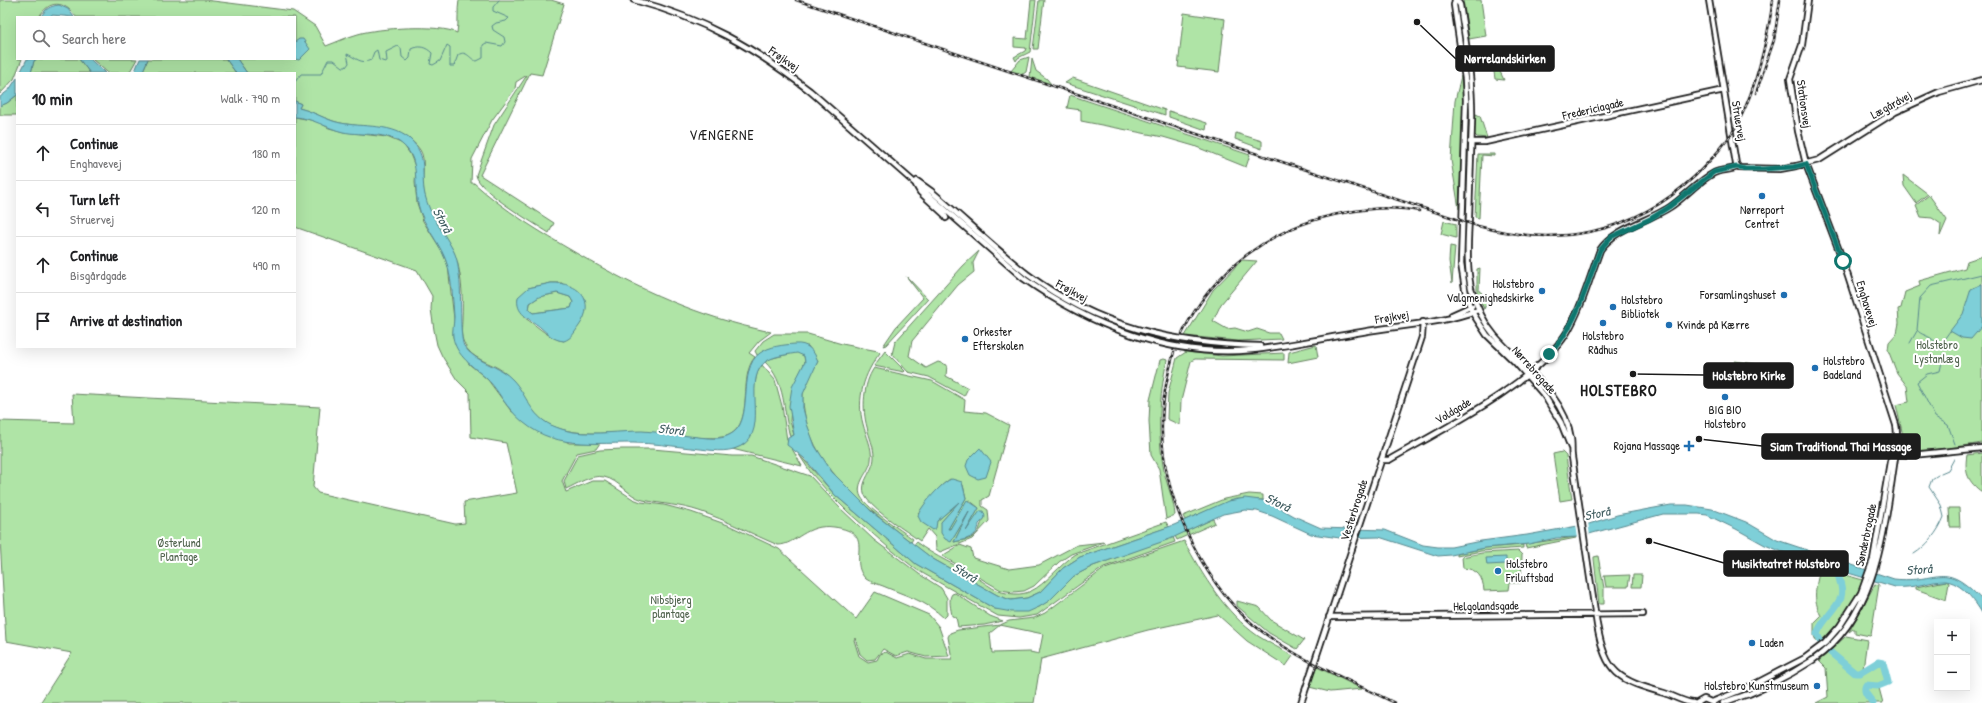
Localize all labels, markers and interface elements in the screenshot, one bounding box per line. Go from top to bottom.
search box [16,16,296,60]
icon: search [30,27,52,49]
text: Search here [62,28,126,49]
street label: Frøjkvej [765,41,803,76]
callout: Nørrelandskirken [1456,46,1554,71]
text: Nørrelandskirken [1464,49,1546,67]
street label: Stationsvej [1793,79,1816,129]
street label: Lægårdvej [1867,86,1914,123]
text: 10 min [32,87,73,110]
text: Walk · 790 m [221,89,280,107]
street label: Fredericiagade [1560,93,1625,124]
street label: Struervej [1728,99,1751,143]
district label: VÆNGERNE [689,125,755,144]
text: Continue [70,133,118,154]
icon: ahead [32,142,54,164]
text: 180 m [252,144,280,162]
text: Enghavevej [70,154,122,172]
text: Turn left [70,189,120,210]
marker: Nørreport Centret [1757,191,1767,201]
icon: left [32,198,54,220]
text: 120 m [252,200,280,218]
place label: Nørreport Centret [1740,201,1785,232]
water label: Storå [429,204,458,237]
text: Struervej [70,210,114,228]
text: Continue [70,245,118,266]
route start [1834,252,1852,270]
icon: ahead [32,254,54,276]
text: 490 m [253,256,280,274]
text: Bisgårdgade [70,266,127,284]
street label: Frøjkvej [1052,274,1092,306]
place label: Holstebro Valgmenighedskirke [1446,275,1534,306]
street label: Enghavevej [1852,279,1883,329]
marker: Holstebro Valgmenighedskirke [1537,286,1547,296]
place label: Forsamlingshuset [1699,286,1777,303]
marker: Forsamlingshuset [1779,290,1789,300]
place label: Holstebro Bibliotek [1621,291,1663,322]
marker: Holstebro Bibliotek [1608,302,1618,312]
street label: Frøjkvej [1373,305,1410,328]
icon: arrive [32,310,54,332]
text: Arrive at destination [70,310,182,331]
place label: Kvinde på Kærre [1677,316,1750,333]
marker: Holstebro Rådhus [1598,318,1608,328]
marker: Kvinde på Kærre [1664,320,1674,330]
place label: Orkester Efterskolen [973,323,1024,354]
place label: Holstebro Rådhus [1582,327,1624,358]
marker: Orkester Efterskolen [960,334,970,344]
park label: Holstebro Lystanlæg [1914,336,1960,367]
street label: Nørrebrogade [1508,342,1561,398]
route end [1540,345,1558,363]
place label: Holstebro Badeland [1823,352,1865,383]
callout: Holstebro Kirke [1704,363,1793,388]
marker: Holstebro Badeland [1810,363,1820,373]
text: Holstebro Kirke [1712,366,1786,384]
district label: HOLSTEBRO [1580,379,1658,401]
marker: BIG BIO Holstebro [1720,392,1730,402]
street label: Voldgade [1432,393,1474,428]
place label: BIG BIO Holstebro [1704,401,1746,432]
water label: Storå [657,419,687,439]
callout: Siam Traditional Thai Massage [1762,434,1920,459]
place label: Rojana Massage [1613,437,1680,454]
text: Siam Traditional Thai Massage [1770,437,1913,456]
marker: Rojana Massage [1683,440,1695,452]
street label: Vesterbrogade [1336,477,1371,543]
water label: Storå [1263,488,1295,516]
water label: Storå [1583,501,1613,524]
street label: Sønderbrogade [1851,502,1881,568]
park label: Østerlund Plantage [157,534,201,565]
callout: Musikteatret Holstebro [1724,551,1848,576]
text: Musikteatret Holstebro [1732,554,1841,572]
place label: Holstebro Friluftsbad [1505,555,1554,586]
water label: Storå [949,558,982,587]
water label: Storå [1905,559,1935,579]
marker: Holstebro Friluftsbad [1493,566,1503,576]
park label: Nibsbjerg plantage [650,591,692,622]
street label: Helgolandsgade [1453,596,1519,615]
map controls [1934,619,1970,691]
button: + [1934,619,1970,655]
place label: Laden [1760,634,1784,651]
marker: Laden [1747,638,1757,648]
button: − [1934,655,1970,691]
place label: Holstebro Kunstmuseum [1704,677,1809,694]
marker: Holstebro Kunstmuseum [1812,681,1822,691]

